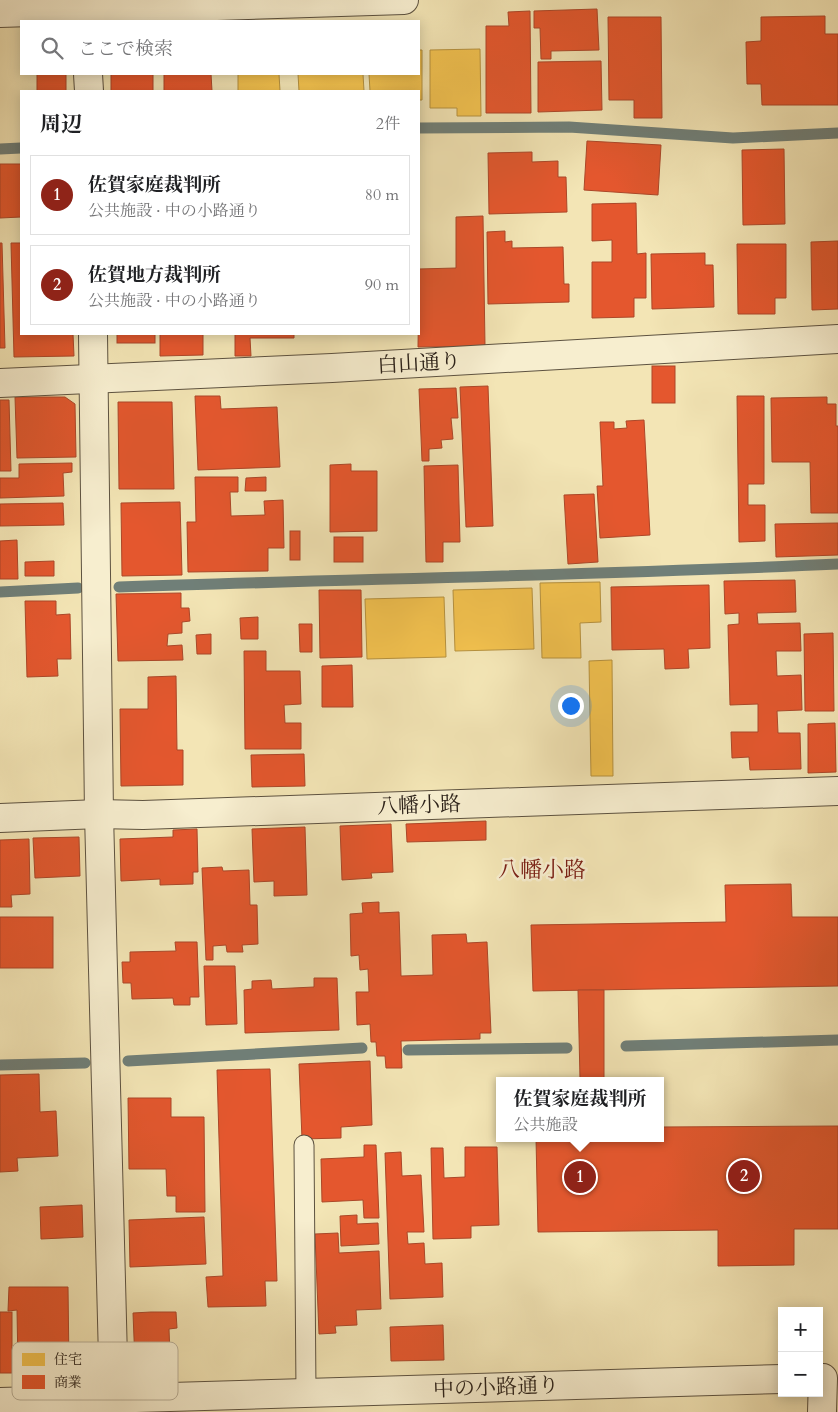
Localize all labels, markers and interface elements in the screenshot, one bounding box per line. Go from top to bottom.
search box [20,20,420,75]
icon: search [38,34,66,62]
text: ここで検索 [78,36,173,62]
text: 周辺 [40,110,82,139]
text: 2件 [376,113,400,135]
text: 佐賀家庭裁判所 [88,172,221,198]
text: 1 [53,184,61,206]
text: 80 m [365,184,399,206]
text: 公共施設 · 中の小路通り [88,200,261,222]
text: 佐賀地方裁判所 [88,262,221,288]
text: 2 [53,274,61,296]
text: 90 m [365,274,399,296]
text: 公共施設 · 中の小路通り [88,290,261,312]
street label: 白山通り [376,347,462,380]
your location [558,693,584,719]
street label: 八幡小路 [377,790,461,821]
district label: 八幡小路 [498,855,586,885]
popup [496,1077,664,1142]
text: 佐賀家庭裁判所 [513,1086,647,1112]
text: 公共施設 [513,1114,578,1136]
pin: 2 [728,1157,760,1195]
pin: 1 [564,1158,596,1196]
map controls [778,1307,823,1397]
button: + [778,1307,823,1352]
legend [12,1342,178,1400]
text: 住宅 [54,1350,82,1369]
button: − [778,1352,823,1397]
street label: 中の小路通り [433,1371,559,1404]
text: 商業 [54,1373,82,1392]

